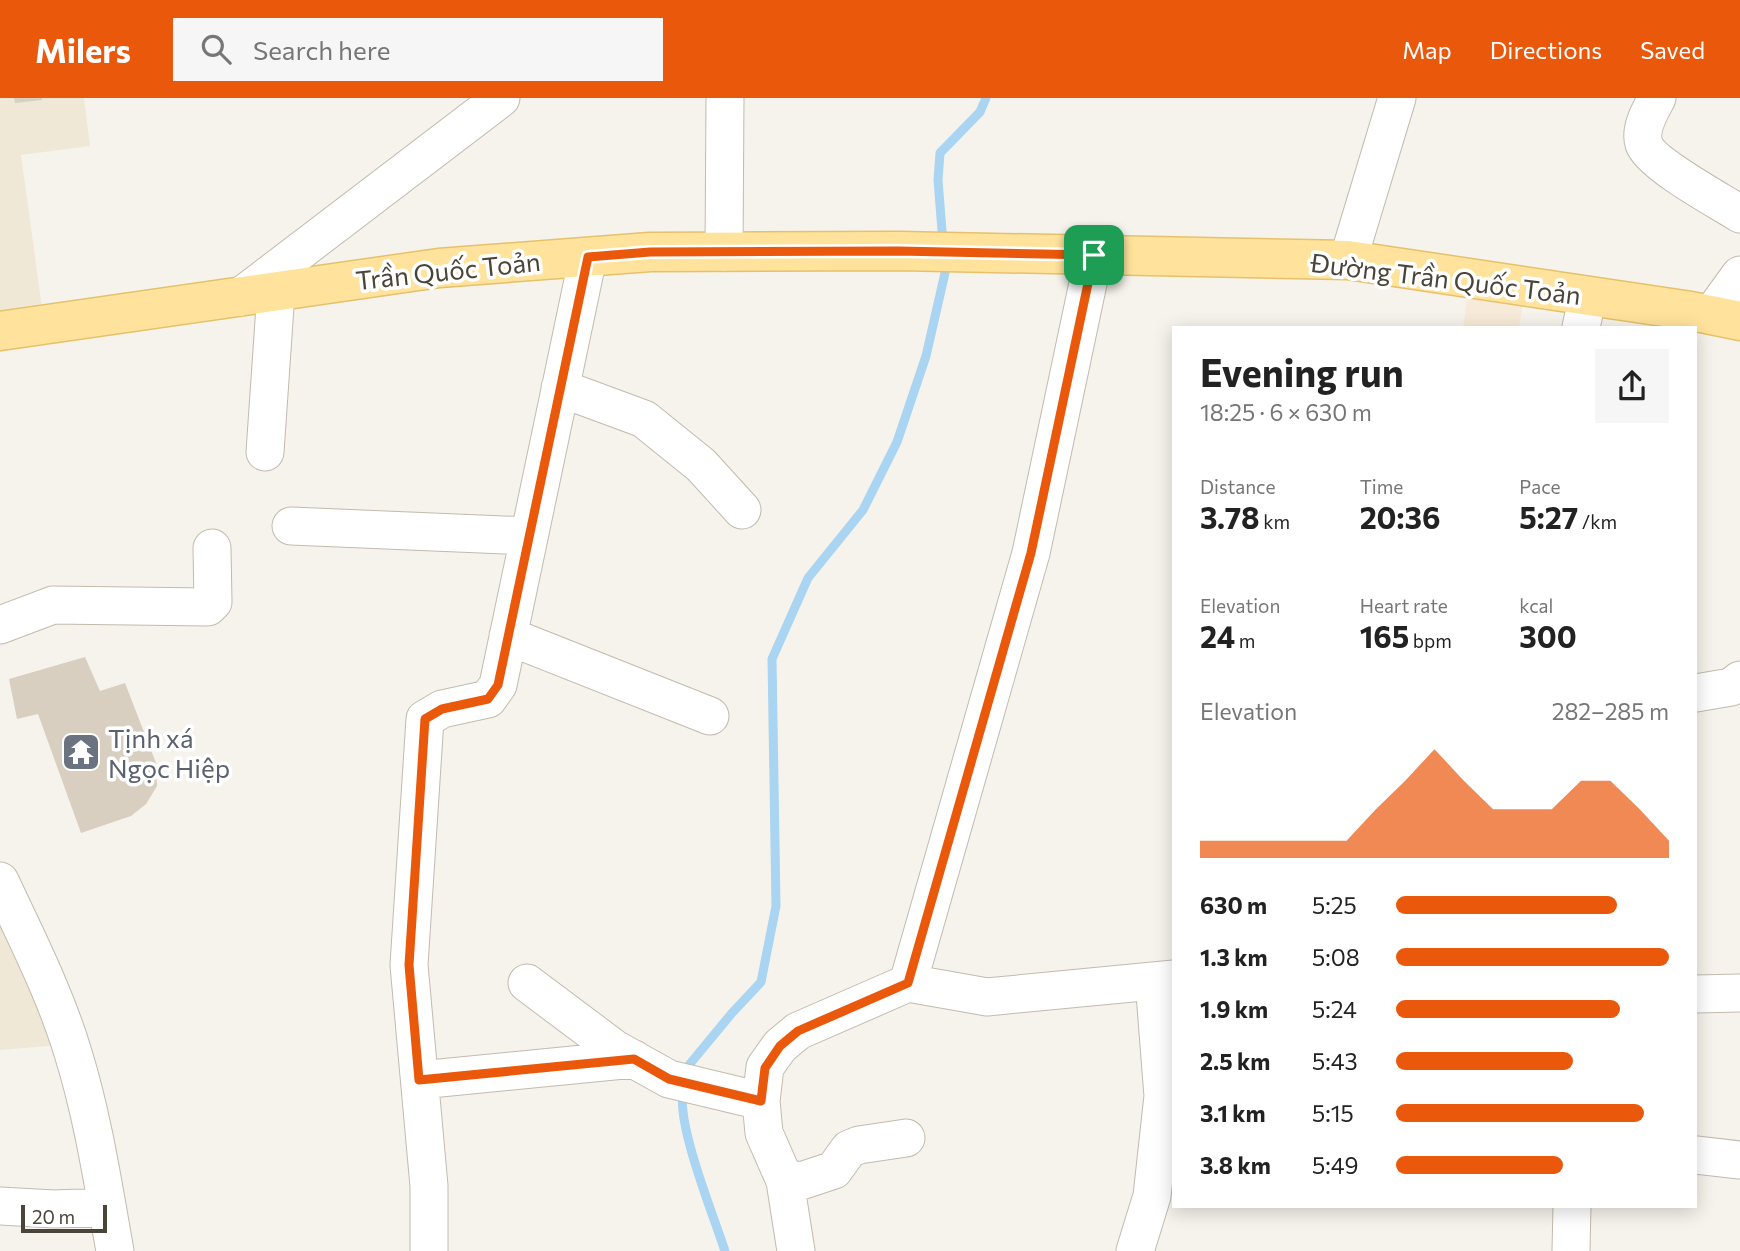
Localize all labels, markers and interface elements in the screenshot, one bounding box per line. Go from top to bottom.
search box [173,18,663,81]
text: Milers [35,29,131,70]
icon: search [197,30,235,68]
text: Search here [253,34,390,65]
text: Map [1402,35,1452,64]
text: Directions [1490,35,1602,64]
text: Saved [1640,35,1705,64]
pin [1064,225,1124,285]
icon: arrive [1075,236,1113,274]
street label: Trần Quốc Toản [354,245,542,295]
street label: Đường Trần Quốc Toản [1308,246,1583,310]
text: Evening run [1200,348,1404,395]
button: share [1595,349,1669,423]
text: 18:25 · 6 × 630 m [1200,398,1372,426]
text: Distance [1200,475,1276,498]
text: Time [1360,475,1403,498]
text: Pace [1519,475,1561,498]
text: 3.78 [1200,498,1260,535]
text: 20:36 [1360,498,1440,535]
text: 5:27 [1519,498,1578,535]
text: km [1260,510,1290,533]
text: /km [1578,510,1617,533]
text: Elevation [1200,594,1280,617]
text: Heart rate [1360,594,1448,617]
text: kcal [1519,594,1553,617]
text: 24 [1200,617,1235,654]
text: 165 [1360,617,1409,654]
text: 300 [1519,617,1577,654]
text: m [1235,629,1255,652]
text: bpm [1409,629,1452,652]
text: Elevation [1200,697,1297,725]
text: 282–285 m [1552,697,1669,725]
place label: Tịnh xá Ngọc Hiệp [108,722,230,783]
temple icon: Tịnh xá Ngọc Hiệp [60,731,102,773]
text: 630 m [1200,891,1267,919]
text: 5:25 [1312,891,1357,919]
text: 1.3 km [1200,943,1268,971]
text: 5:08 [1312,943,1360,971]
text: 1.9 km [1200,995,1268,1023]
text: 5:24 [1312,995,1357,1023]
text: 2.5 km [1200,1047,1270,1075]
text: 5:43 [1312,1047,1358,1075]
text: 3.1 km [1200,1099,1266,1127]
text: 5:15 [1312,1099,1354,1127]
text: 3.8 km [1200,1151,1271,1179]
text: 5:49 [1312,1151,1358,1179]
scale bar [21,1202,107,1234]
text: 20 m [32,1205,75,1228]

